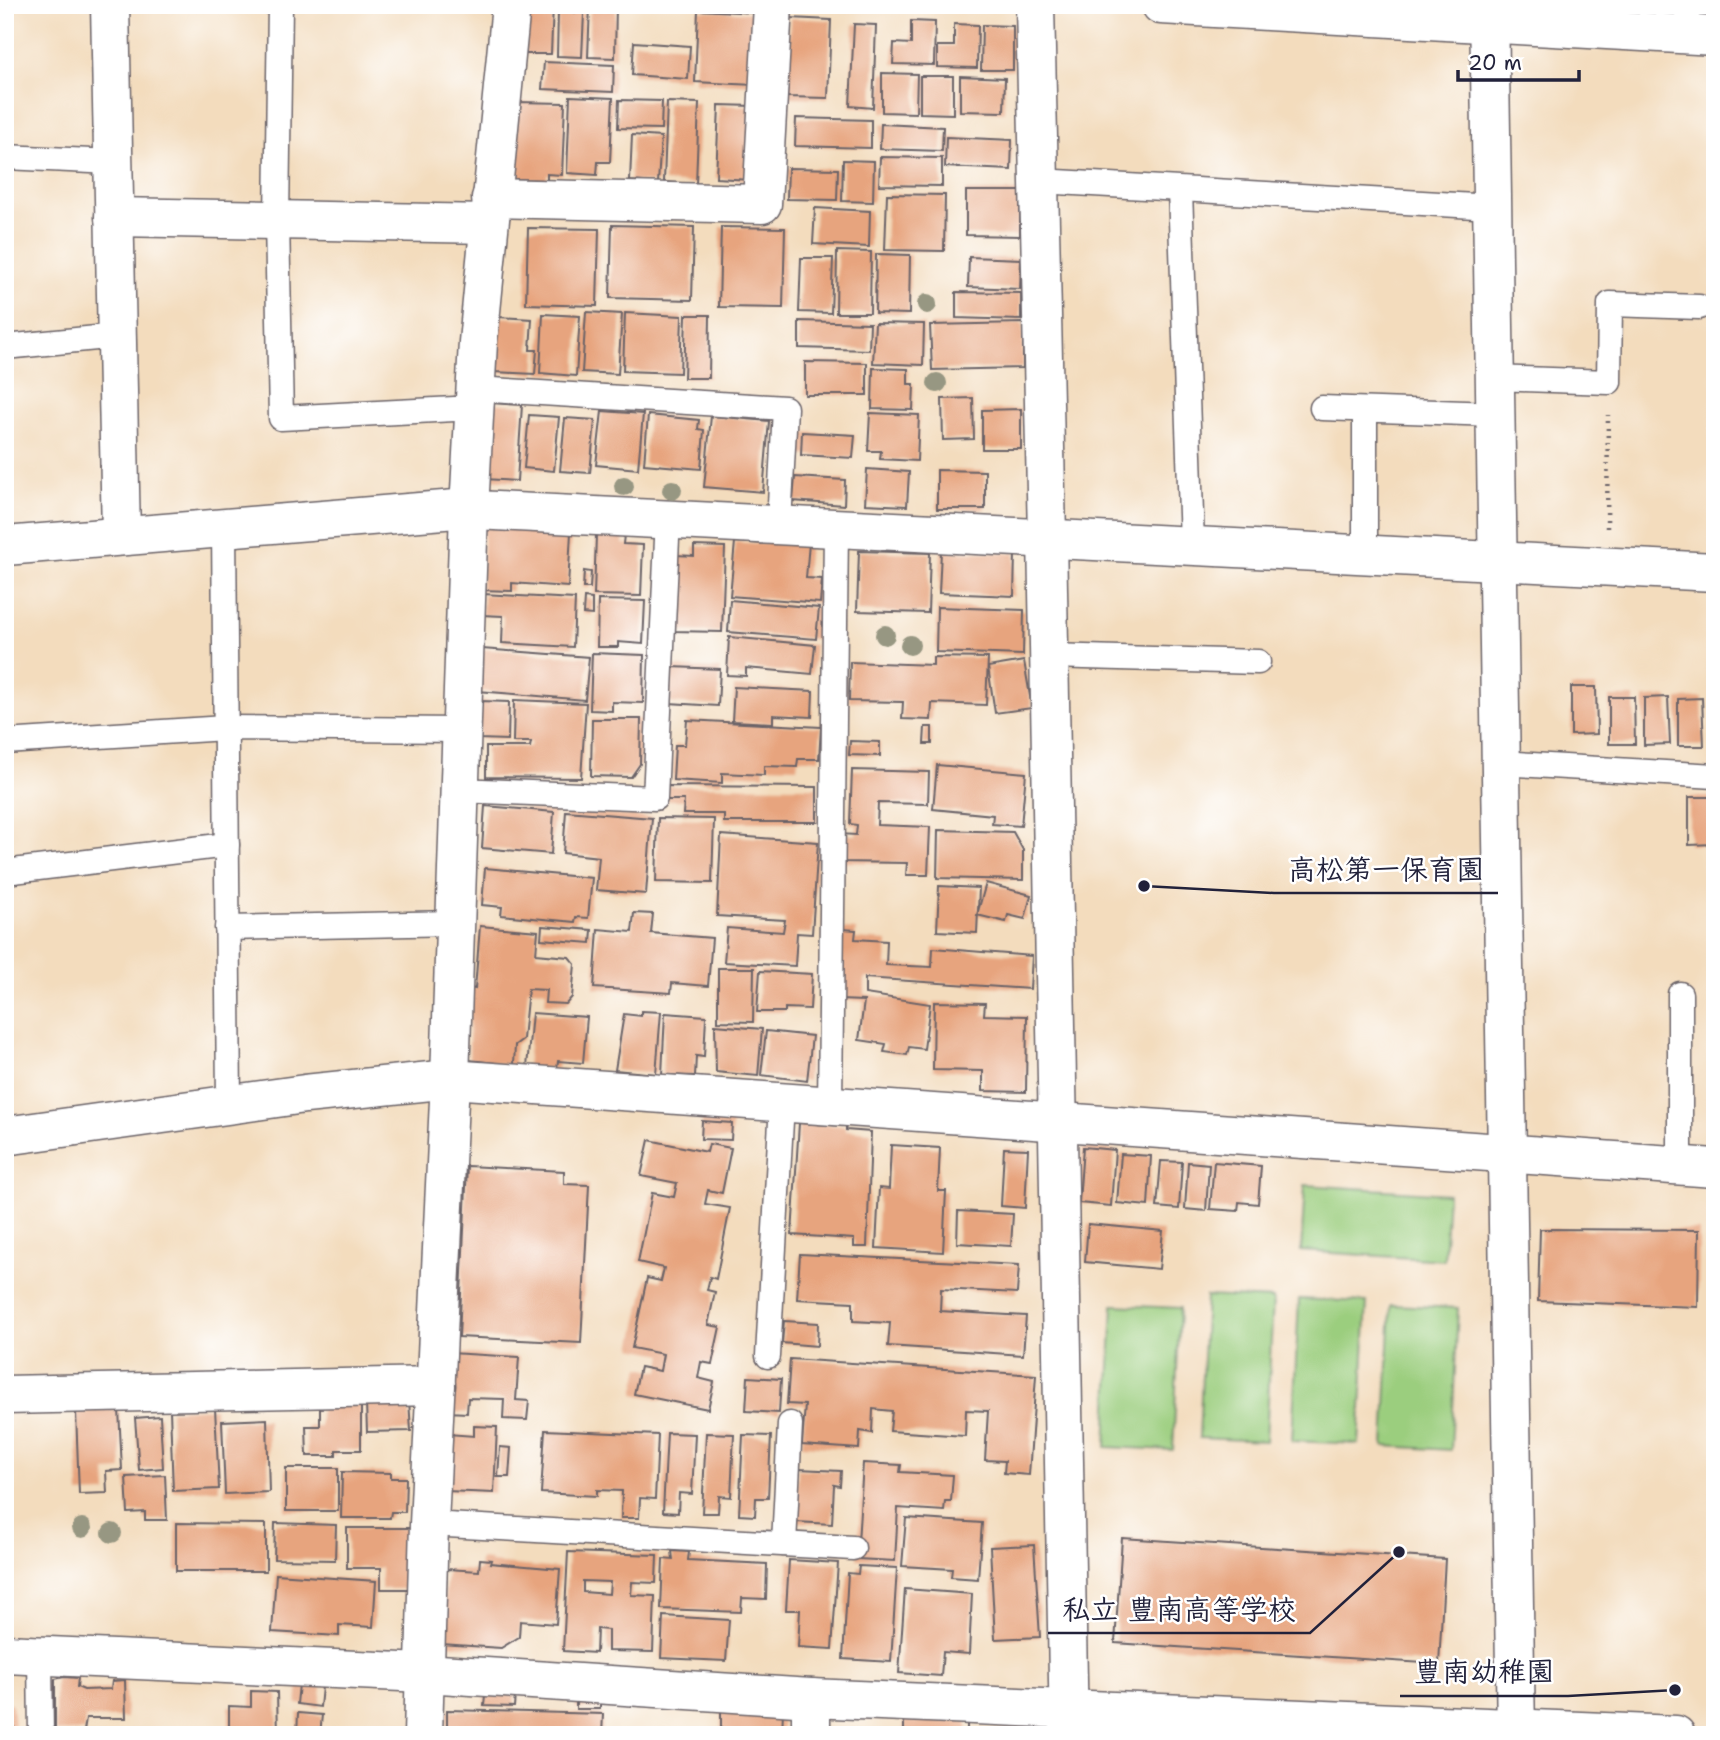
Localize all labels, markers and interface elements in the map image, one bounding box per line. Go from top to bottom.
scale bar [1458,38,1578,82]
text: 20 m [1468,49,1522,77]
callout: 高松第一保育園 [1274,844,1498,893]
text: 高松第一保育園 [1288,850,1484,888]
callout: 私立 豊南高等学校 [1048,1584,1310,1633]
text: 私立 豊南高等学校 [1062,1590,1296,1628]
callout: 豊南幼稚園 [1400,1647,1568,1696]
text: 豊南幼稚園 [1414,1652,1554,1690]

